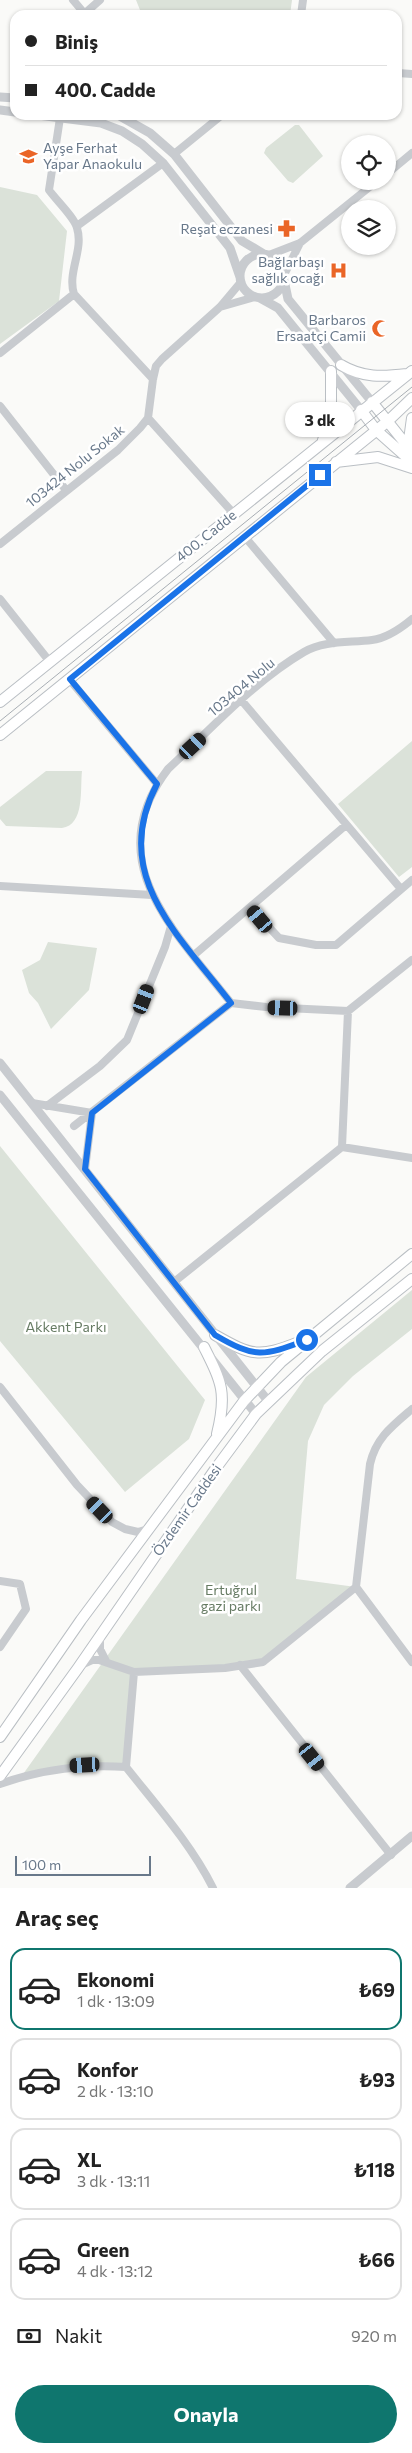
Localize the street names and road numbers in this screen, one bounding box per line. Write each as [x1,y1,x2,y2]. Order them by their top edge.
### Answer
street label: 103424 Nolu Sokak [22,420,128,511]
street label: 400. Cadde [172,506,239,565]
street label: 103404 Nolu [204,654,278,719]
street label: Özdemir Caddesi [149,1460,225,1559]

